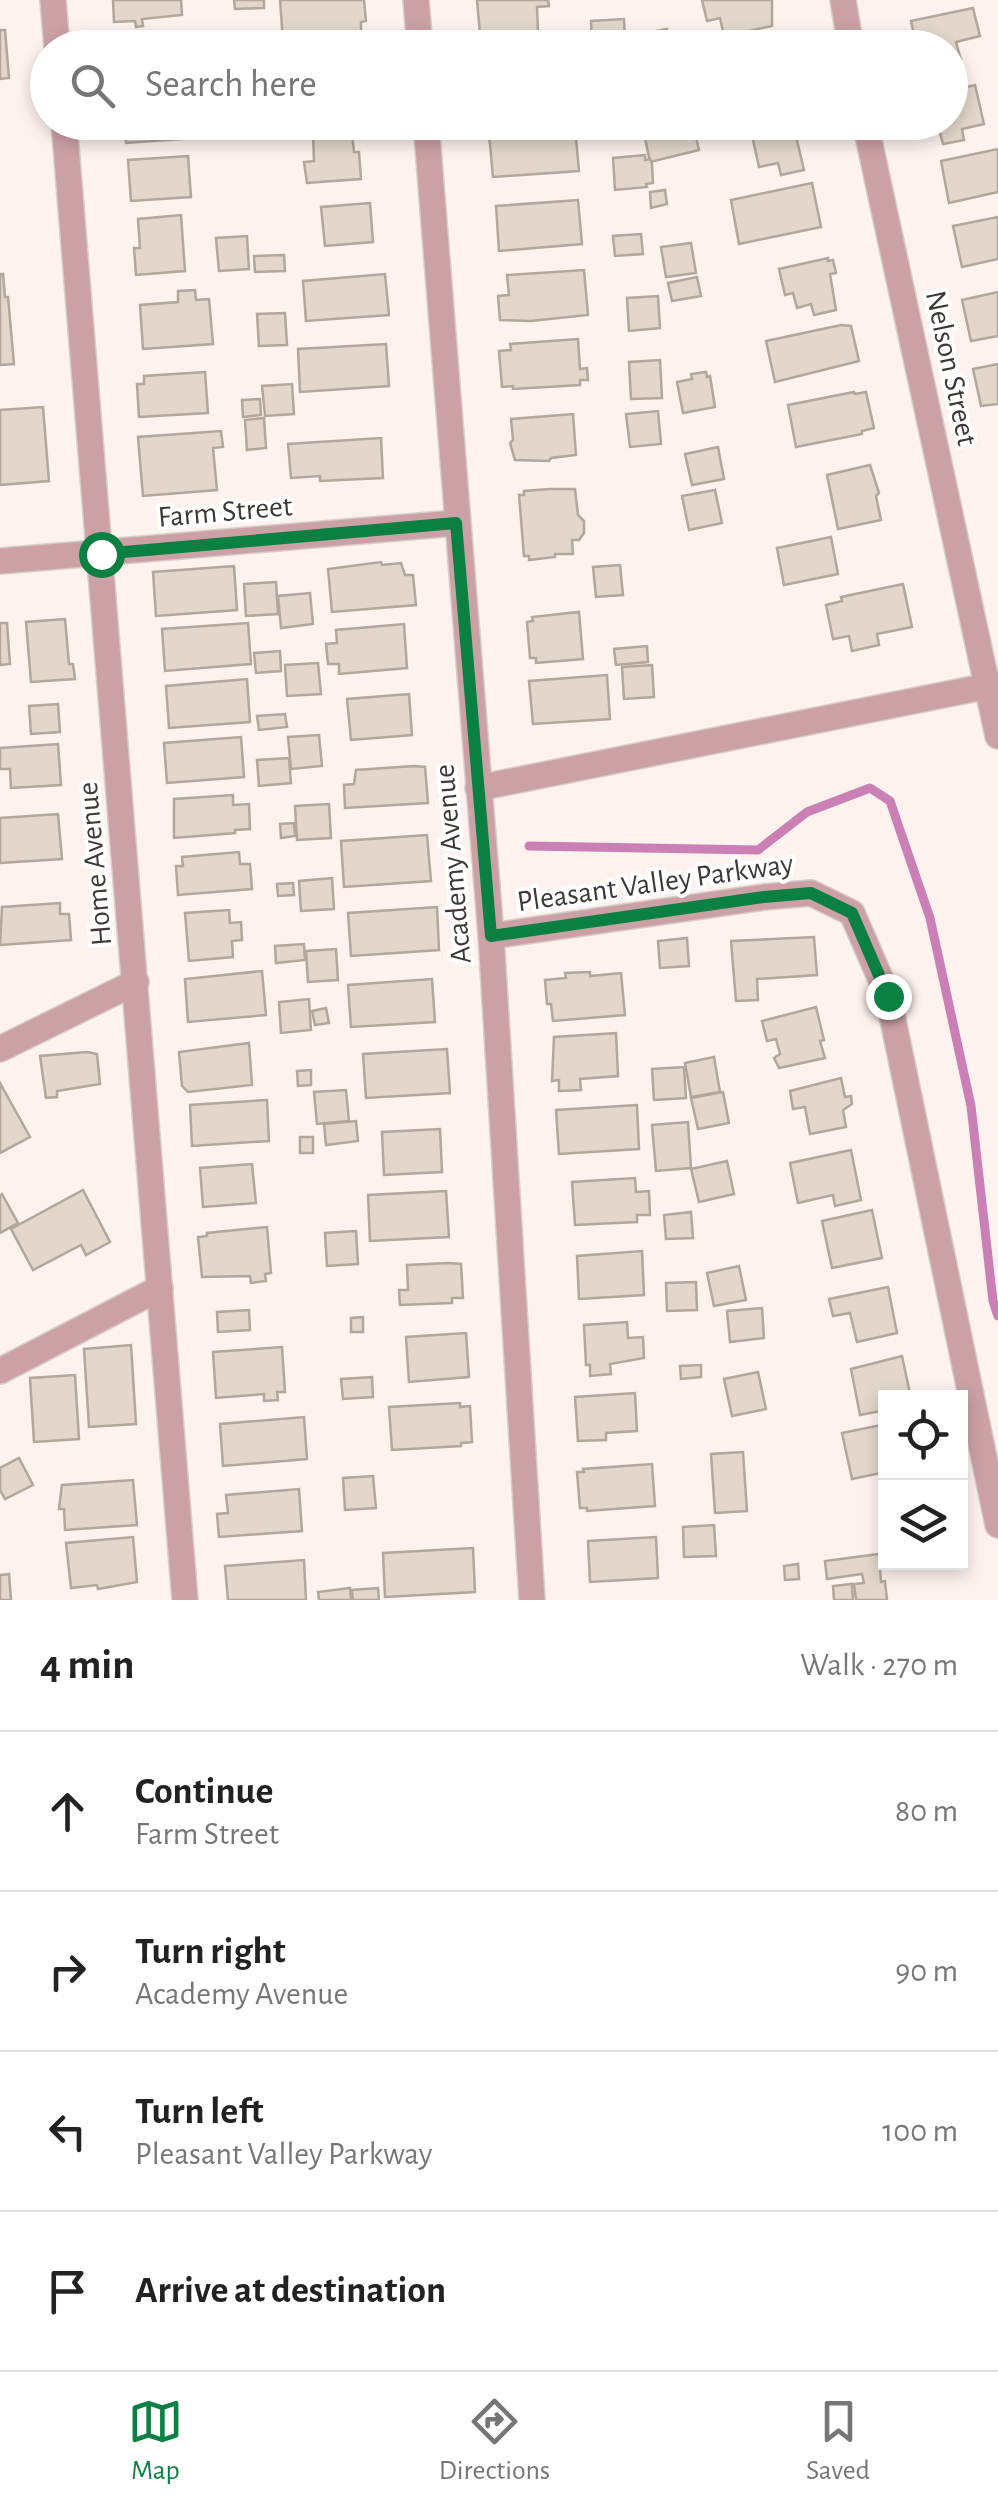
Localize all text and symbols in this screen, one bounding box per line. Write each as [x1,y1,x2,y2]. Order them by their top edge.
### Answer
search box [30,30,968,140]
icon: search [65,58,120,113]
text: Search here [145,66,317,104]
street label: Nelson Street [920,288,982,449]
street label: Farm Street [157,491,294,533]
route start [79,532,125,578]
street label: Academy Avenue [429,763,477,965]
street label: Home Avenue [73,781,117,947]
street label: Pleasant Valley Parkway [515,849,795,917]
route end [866,974,912,1020]
map controls [878,1390,968,1570]
button: locate [878,1390,968,1480]
button: layers [878,1480,968,1570]
text: 4 min [40,1644,135,1686]
text: Walk · 270 m [800,1649,958,1681]
text: Continue [135,1773,273,1811]
icon: ahead [40,1784,95,1839]
text: 80 m [895,1795,958,1827]
text: Farm Street [135,1818,279,1850]
text: Turn right [135,1933,285,1971]
icon: right [40,1944,95,1999]
text: 90 m [895,1955,958,1987]
text: Academy Avenue [135,1978,348,2010]
text: Turn left [135,2093,263,2131]
icon: left [40,2104,95,2159]
text: 100 m [882,2115,958,2147]
text: Pleasant Valley Parkway [135,2138,432,2170]
icon: arrive [40,2264,95,2319]
text: Arrive at destination [135,2272,446,2310]
tab: Map [128,2394,183,2488]
tab: Directions [439,2394,550,2488]
tab: Saved [806,2394,870,2488]

